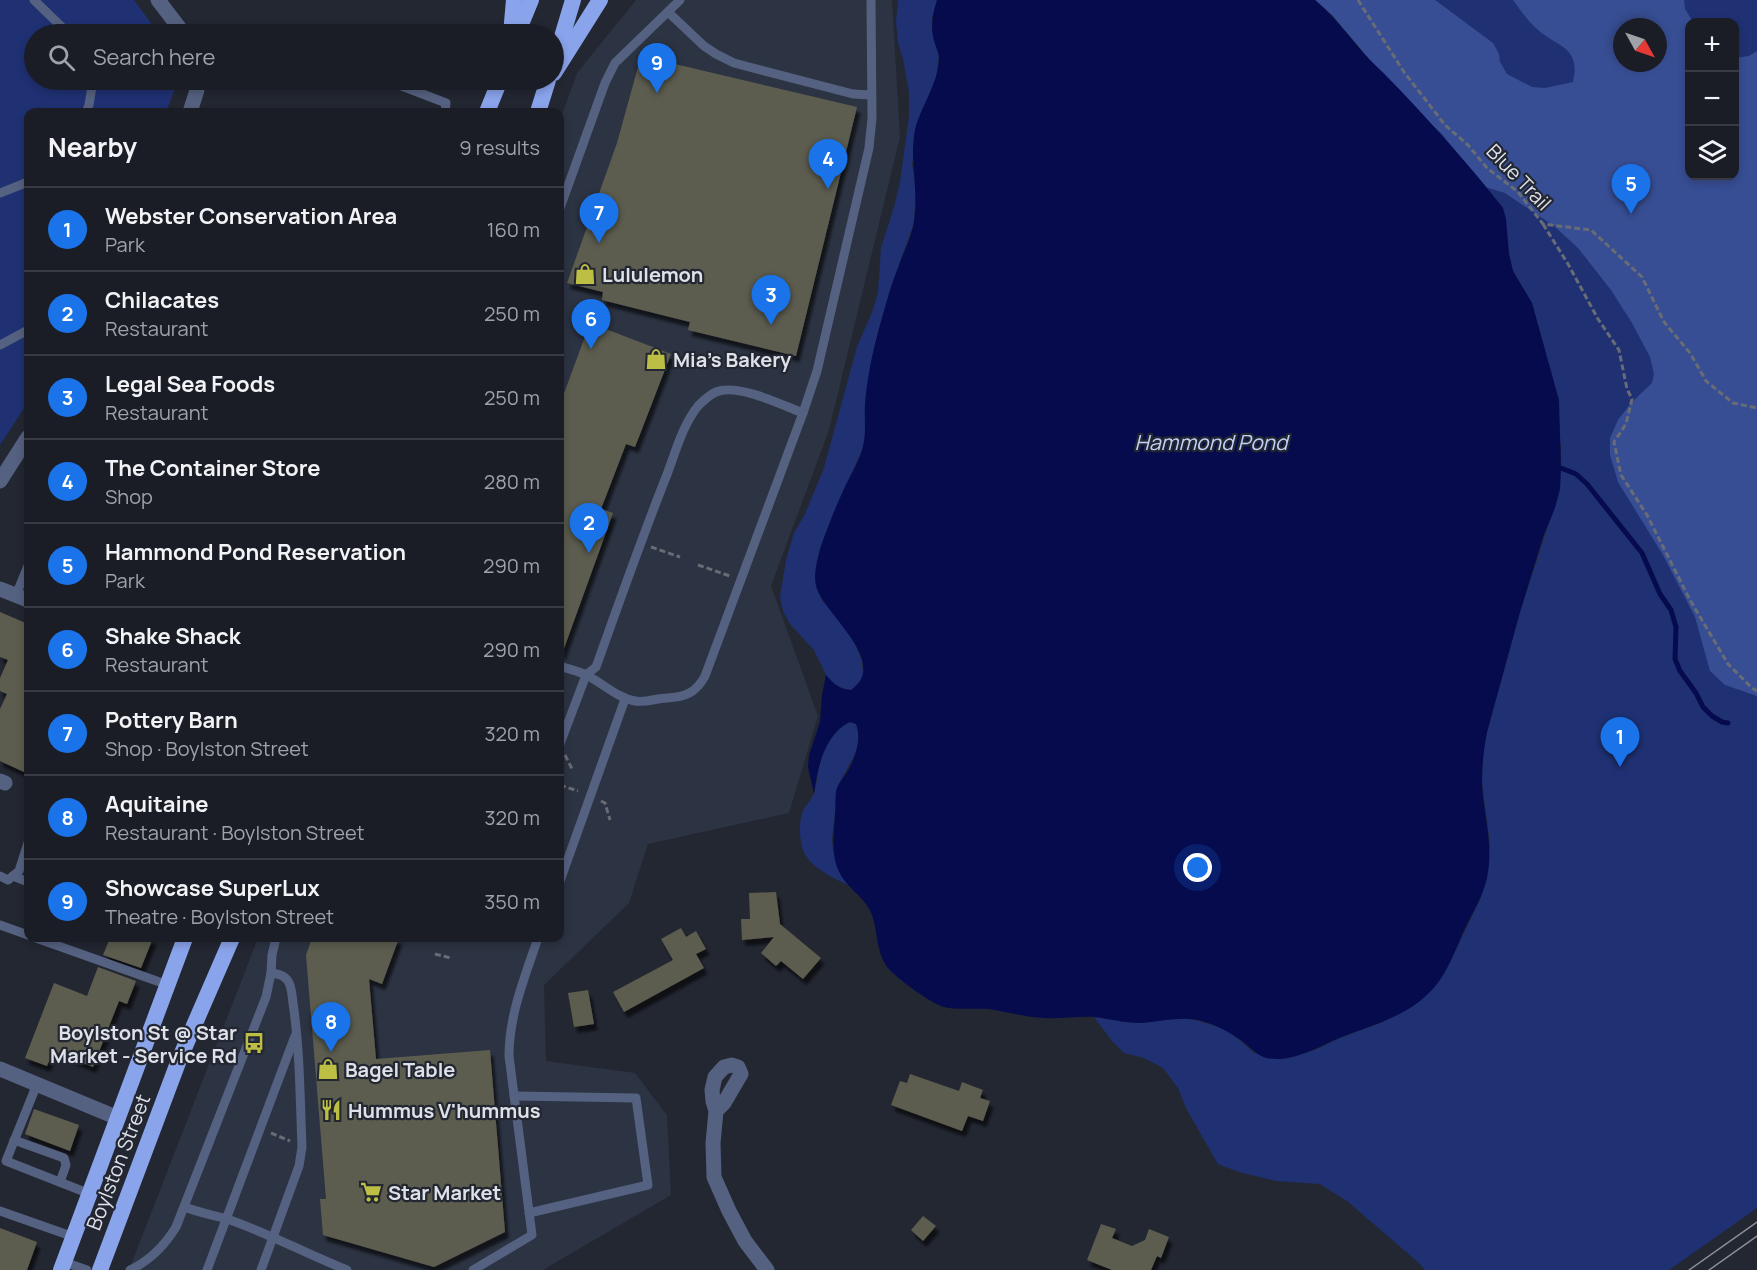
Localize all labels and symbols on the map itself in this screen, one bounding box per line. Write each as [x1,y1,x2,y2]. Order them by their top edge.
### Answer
north arrow [1613,18,1667,72]
pin: 9 [638,44,676,93]
street label: Blue Trail [1481,138,1557,216]
pin: 4 [808,140,848,189]
pin: 5 [1612,164,1650,214]
pin: 7 [580,194,618,243]
place label: Lululemon [602,261,703,288]
shop icon: Lululemon [573,262,597,286]
pin: 3 [752,276,790,325]
pin: 6 [572,300,610,349]
place label: Mia's Bakery [673,346,792,373]
shop icon: Mia's Bakery [644,347,668,371]
water label: Hammond Pond [1135,428,1290,456]
pin: 2 [570,504,608,553]
pin: 1 [1600,718,1640,767]
your location [1183,853,1212,882]
pin: 8 [312,1002,350,1052]
place label: Boylston St @ Star Market - Service Rd [50,1019,237,1069]
bus stop icon: Boylston St @ Star Market - Service Rd [242,1031,266,1055]
place label: Bagel Table [345,1056,455,1083]
shop icon: Bagel Table [316,1057,340,1081]
street label: Boylston Street [80,1090,156,1234]
place label: Hummus V'hummus [348,1097,541,1124]
restaurant icon: Hummus V'hummus [319,1098,343,1122]
place label: Star Market [388,1179,501,1206]
supermarket icon: Star Market [359,1180,383,1204]

